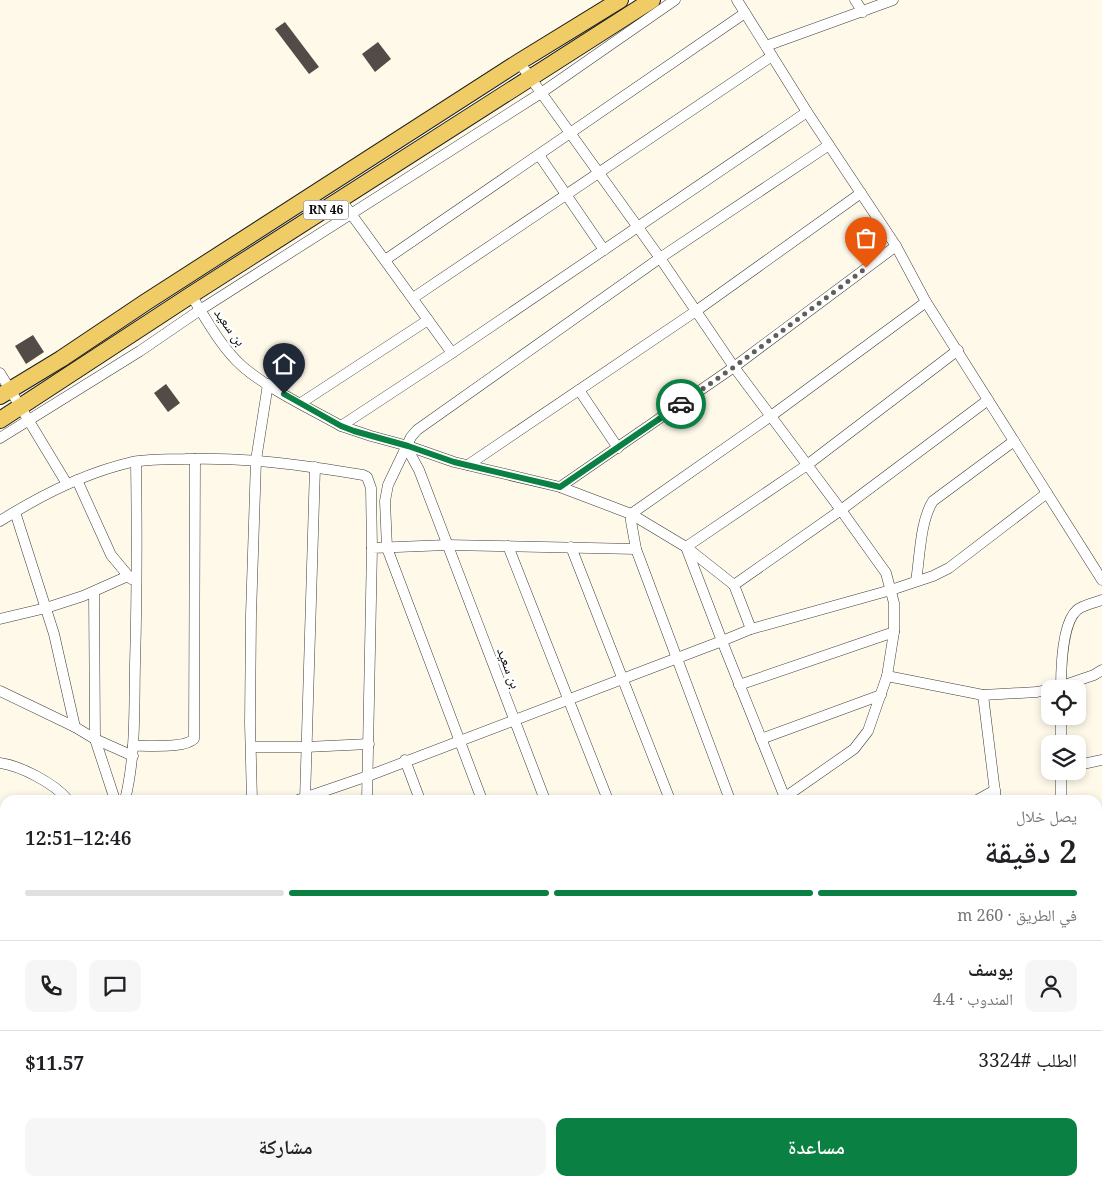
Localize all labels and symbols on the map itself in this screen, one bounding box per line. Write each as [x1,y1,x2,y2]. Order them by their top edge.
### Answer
road number: RN 46 [304,200,348,220]
pin [845,217,887,268]
street label: بن سعيد [210,304,251,350]
pin [263,343,305,394]
courier [656,379,706,429]
street label: بن سعيد [493,645,526,691]

